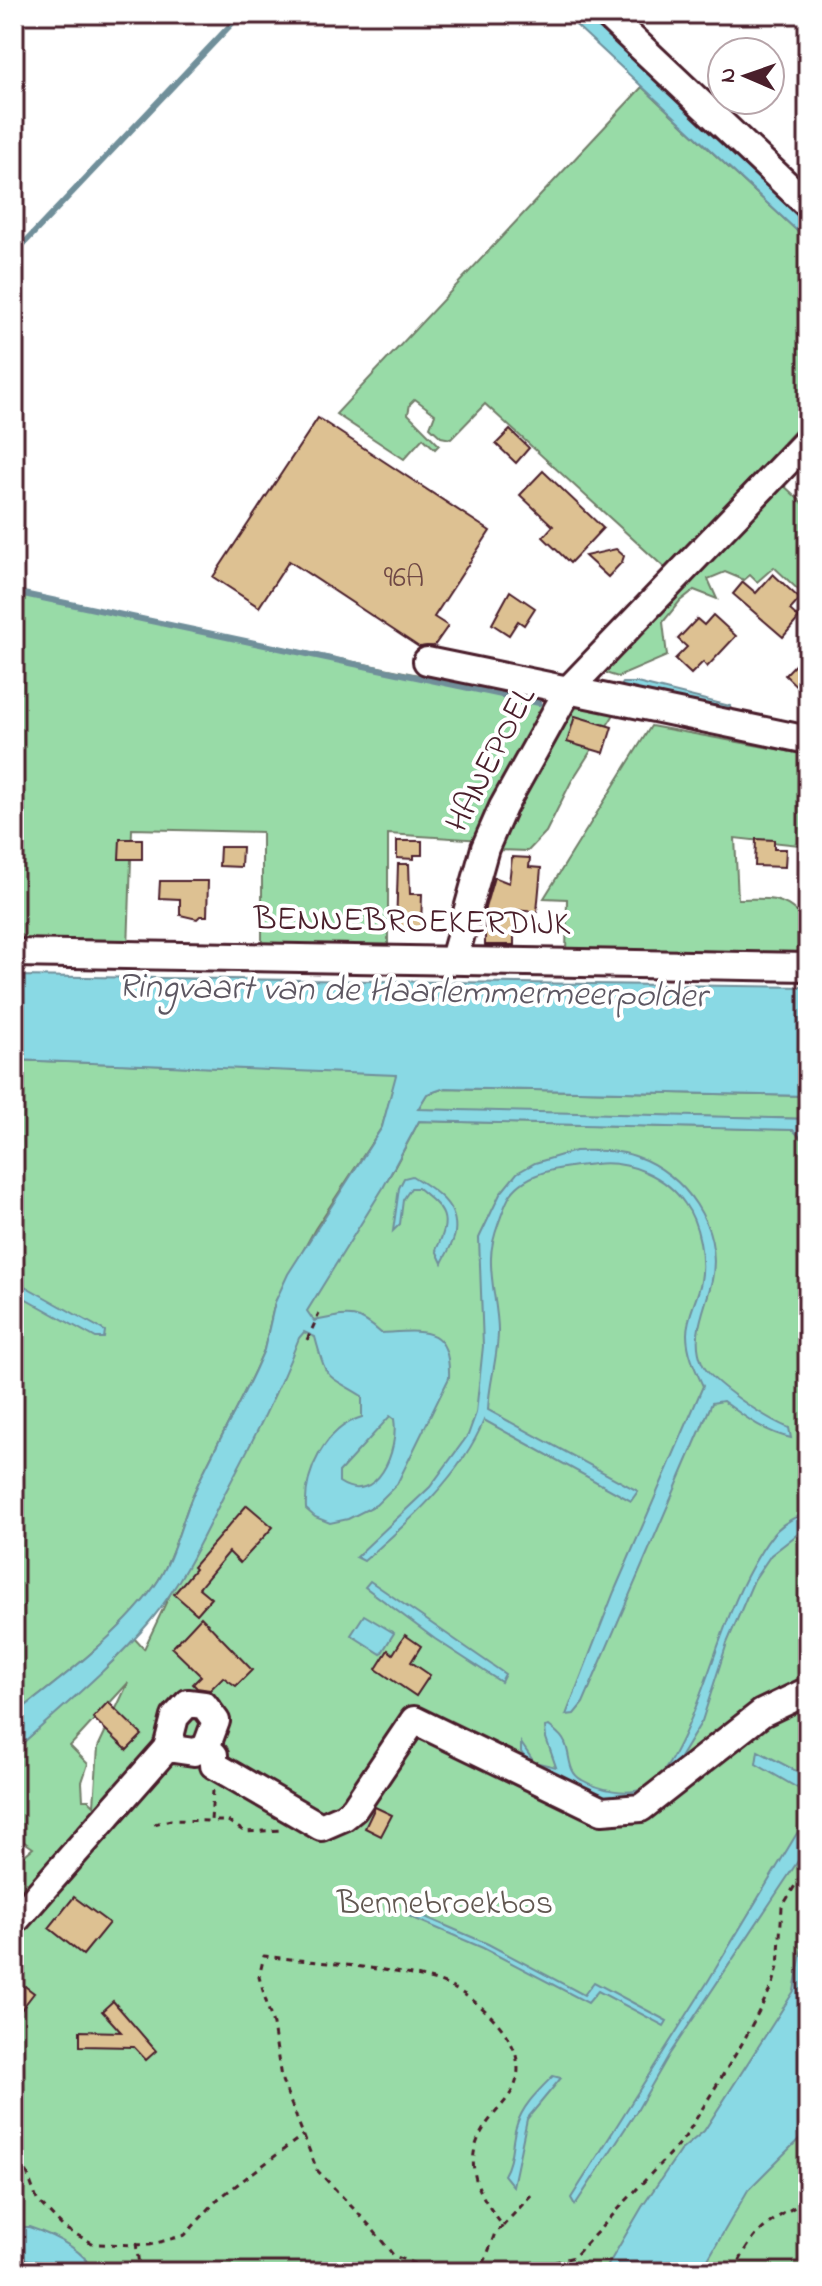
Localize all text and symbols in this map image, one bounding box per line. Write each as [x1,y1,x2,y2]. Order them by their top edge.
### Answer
north arrow [706,36,786,116]
text: N [713,67,745,83]
house number: 96A [384,557,424,601]
street label: HANEPOEL [434,678,550,841]
street label: BENNEBROEKERDIJK [252,895,571,951]
water label: Ringvaart van de Haarlemmermeerpolder [117,961,711,1025]
park label: Bennebroekbos [336,1880,553,1930]

